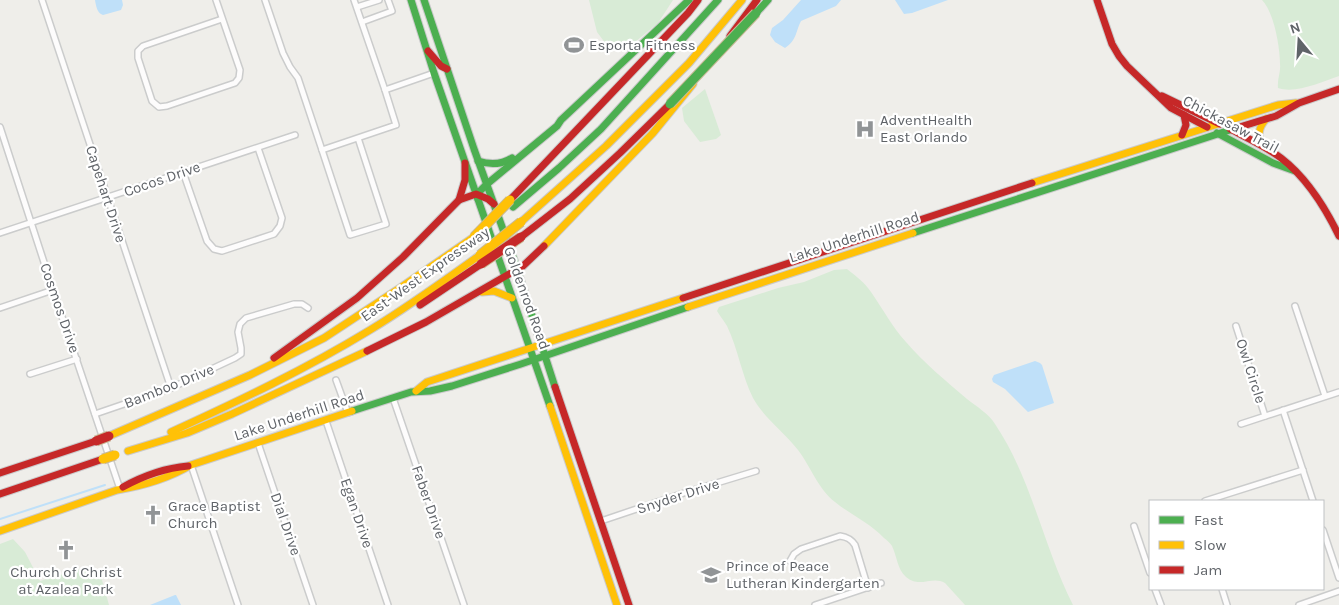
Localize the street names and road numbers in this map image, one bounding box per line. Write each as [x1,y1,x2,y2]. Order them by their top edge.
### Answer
street label: Chickasaw Trail [1180,91,1282,157]
street label: Capehart Drive [82,143,130,245]
street label: Cocos Drive [121,157,203,201]
street label: Lake Underhill Road [787,207,921,267]
street label: East-West Expressway [357,223,493,325]
street label: Goldenrod Road [500,244,554,352]
street label: Cosmos Drive [36,261,84,355]
street label: Owl Circle [1232,336,1270,406]
street label: Bamboo Drive [121,360,217,412]
street label: Lake Underhill Road [232,385,366,445]
street label: Faber Drive [408,463,450,541]
street label: Snyder Drive [634,474,722,518]
street label: Egan Drive [337,476,377,550]
street label: Dial Drive [267,490,305,558]

